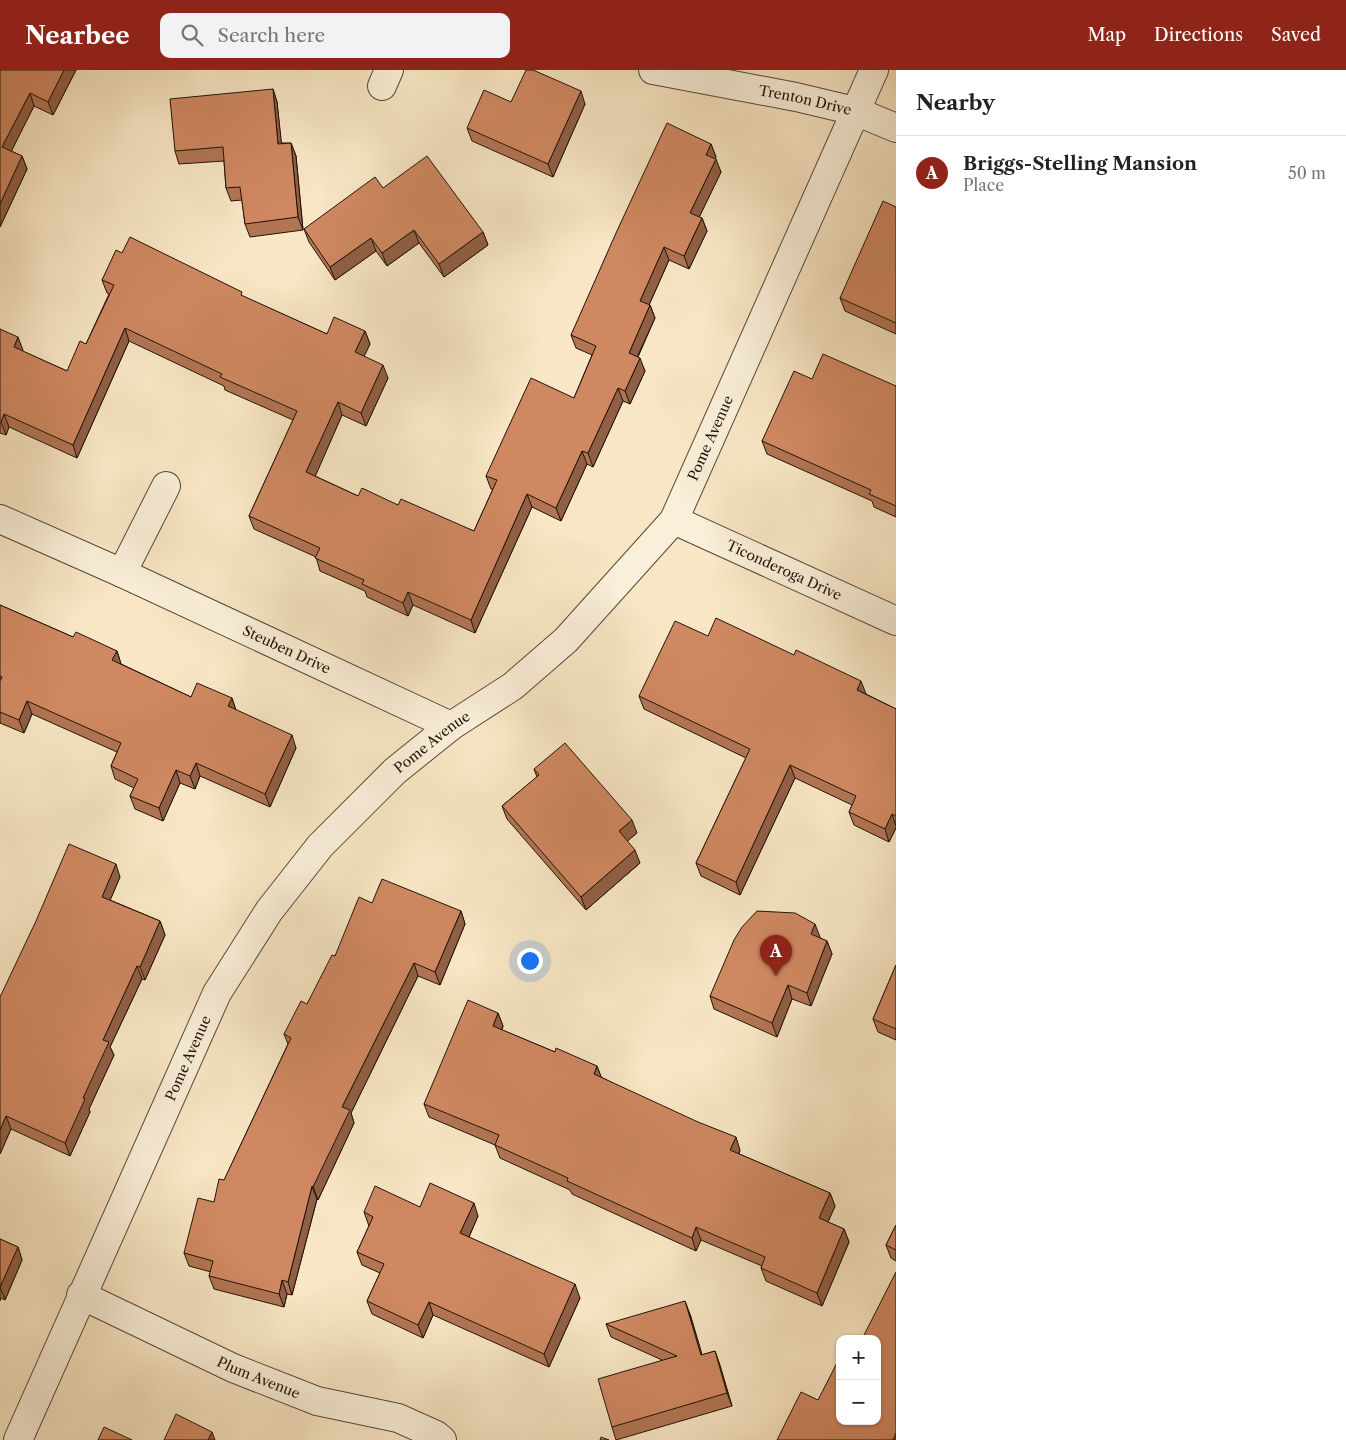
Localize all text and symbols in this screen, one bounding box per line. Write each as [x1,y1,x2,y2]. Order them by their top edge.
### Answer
search box [160,13,510,58]
text: Nearbee [25,21,130,50]
icon: search [178,21,206,49]
text: Search here [218,24,325,47]
text: Map [1087,24,1126,46]
text: Directions [1154,24,1243,46]
text: Saved [1271,24,1321,46]
street label: Trenton Drive [757,81,853,119]
text: Nearby [916,90,995,115]
text: Briggs-Stelling Mansion [963,152,1197,175]
text: A [926,163,938,183]
text: 50 m [1288,163,1326,183]
text: Place [963,175,1004,195]
street label: Pome Avenue [684,393,737,483]
street label: Ticonderoga Drive [724,536,845,604]
street label: Steuben Drive [240,621,334,678]
street label: Pome Avenue [390,707,473,777]
pin: A [760,935,792,976]
your location [517,948,543,974]
street label: Pome Avenue [161,1013,215,1104]
map controls [836,1335,881,1425]
button: + [836,1335,881,1380]
street label: Plum Avenue [214,1353,303,1403]
button: − [836,1380,881,1425]

